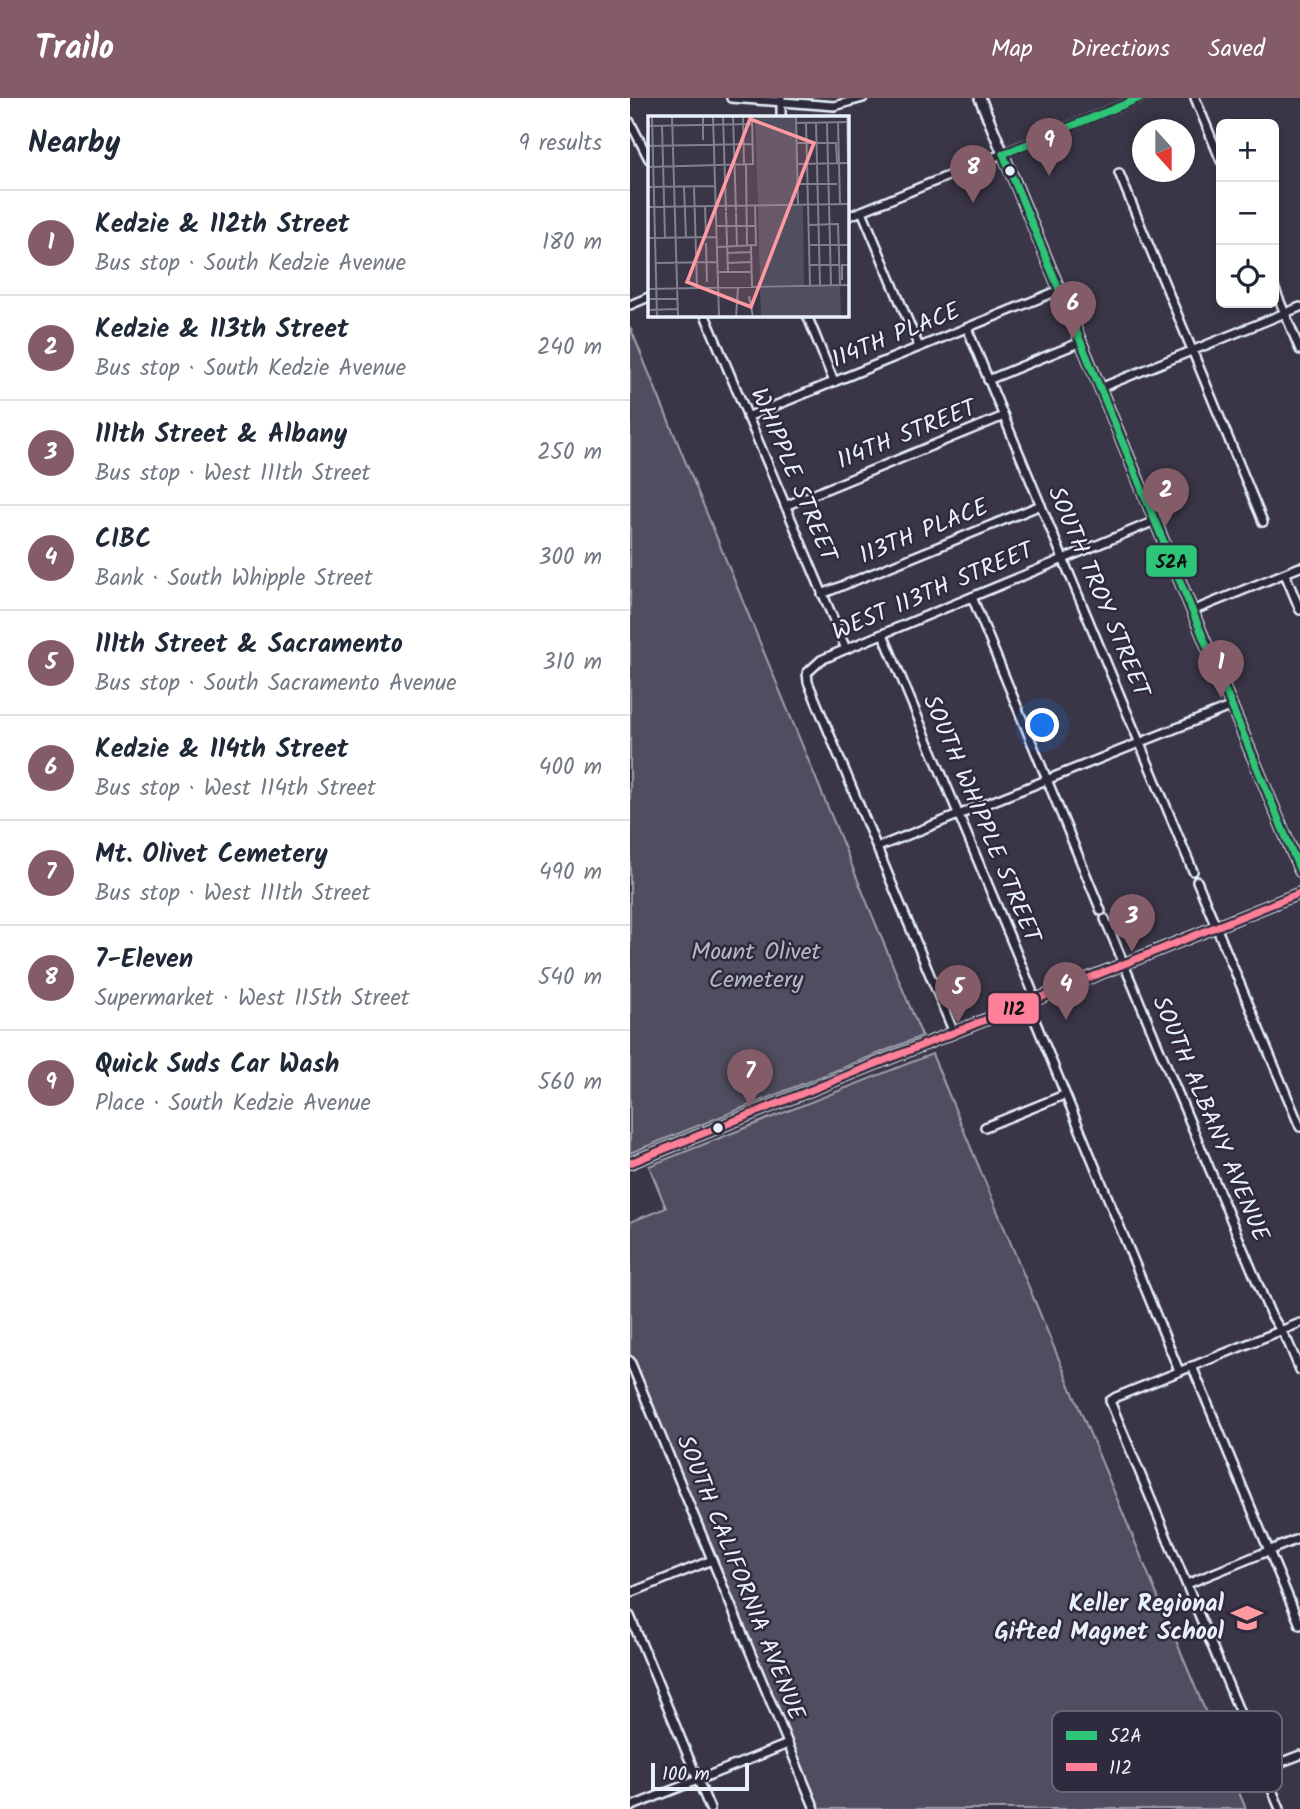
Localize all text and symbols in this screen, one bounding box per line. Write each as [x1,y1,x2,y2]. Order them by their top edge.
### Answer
text: Trailo [35,23,114,76]
text: Map [991,30,1033,69]
text: Directions [1071,30,1170,69]
text: Saved [1208,30,1265,69]
inset map [648,116,849,317]
pin: 9 [1026,118,1072,176]
north arrow [1132,119,1195,182]
map controls [1216,119,1279,308]
button: + [1216,119,1279,182]
text: Nearby [28,120,120,168]
text: 9 results [518,126,602,162]
pin: 8 [950,145,996,203]
unlabelled marker [1003,164,1017,178]
button: − [1216,182,1279,245]
text: Kedzie & 112th Street [95,204,350,246]
text: 1 [48,225,54,261]
text: 180 m [542,225,602,261]
button: locate [1216,245,1279,308]
text: Bus stop · South Kedzie Avenue [95,246,406,282]
pin: 6 [1050,281,1096,339]
street label: 114TH PLACE [826,292,967,380]
text: Kedzie & 113th Street [95,309,349,351]
text: 2 [44,330,58,366]
text: 240 m [537,330,602,366]
text: Bus stop · South Kedzie Avenue [95,351,406,387]
street label: WHIPPLE STREET [739,382,848,570]
street label: 114TH STREET [831,389,985,481]
text: 111th Street & Albany [95,414,347,456]
text: 3 [45,435,57,471]
text: 250 m [537,435,602,471]
text: Bus stop · West 111th Street [95,456,370,492]
pin: 2 [1143,468,1189,526]
street label: SOUTH TROY STREET [1036,480,1161,706]
street label: 113TH PLACE [853,488,995,576]
text: CIBC [95,519,151,561]
street label: WEST 113TH STREET [826,531,1042,652]
text: 4 [45,540,57,576]
text: 300 m [538,540,602,576]
line badge: 52A [1145,544,1198,578]
text: 52A [1155,548,1188,578]
text: Bank · South Whipple Street [95,561,373,597]
text: 111th Street & Sacramento [95,624,403,666]
pin: 1 [1198,640,1244,698]
text: 5 [45,645,57,681]
text: 310 m [543,645,602,681]
text: Bus stop · South Sacramento Avenue [95,666,457,702]
street label: SOUTH WHIPPLE STREET [911,689,1052,951]
your location [1025,708,1059,742]
text: Kedzie & 114th Street [95,729,349,771]
text: 6 [45,750,57,786]
text: 400 m [539,750,602,786]
text: Bus stop · West 114th Street [95,771,376,807]
text: Mt. Olivet Cemetery [95,834,328,876]
text: 7 [46,855,56,891]
text: 490 m [539,855,602,891]
text: Bus stop · West 111th Street [95,876,370,912]
pin: 3 [1109,894,1155,952]
park label: Mount Olivet Cemetery [691,933,821,1000]
text: 7-Eleven [95,939,193,981]
text: 8 [44,960,58,996]
text: 540 m [538,960,602,996]
pin: 4 [1043,962,1089,1020]
pin: 5 [935,965,981,1023]
text: Supermarket · West 115th Street [95,981,410,1017]
street label: SOUTH ALBANY AVENUE [1141,990,1280,1249]
line badge: 112 [987,992,1040,1025]
text: 112 [1003,995,1025,1025]
text: Quick Suds Car Wash [95,1044,339,1086]
pin: 7 [727,1049,773,1107]
text: 9 [45,1065,57,1101]
text: 560 m [538,1065,602,1101]
text: Place · South Kedzie Avenue [95,1086,371,1122]
unlabelled marker [711,1121,725,1135]
street label: SOUTH CALIFORNIA AVENUE [665,1429,816,1728]
place label: Keller Regional Gifted Magnet School [995,1585,1225,1652]
school or university icon: Keller Regional Gifted Magnet School [1230,1601,1264,1635]
legend [1052,1711,1282,1792]
text: 52A [1109,1722,1142,1752]
text: 112 [1109,1754,1132,1784]
scale bar [651,1760,749,1792]
text: 100 m [662,1760,710,1790]

